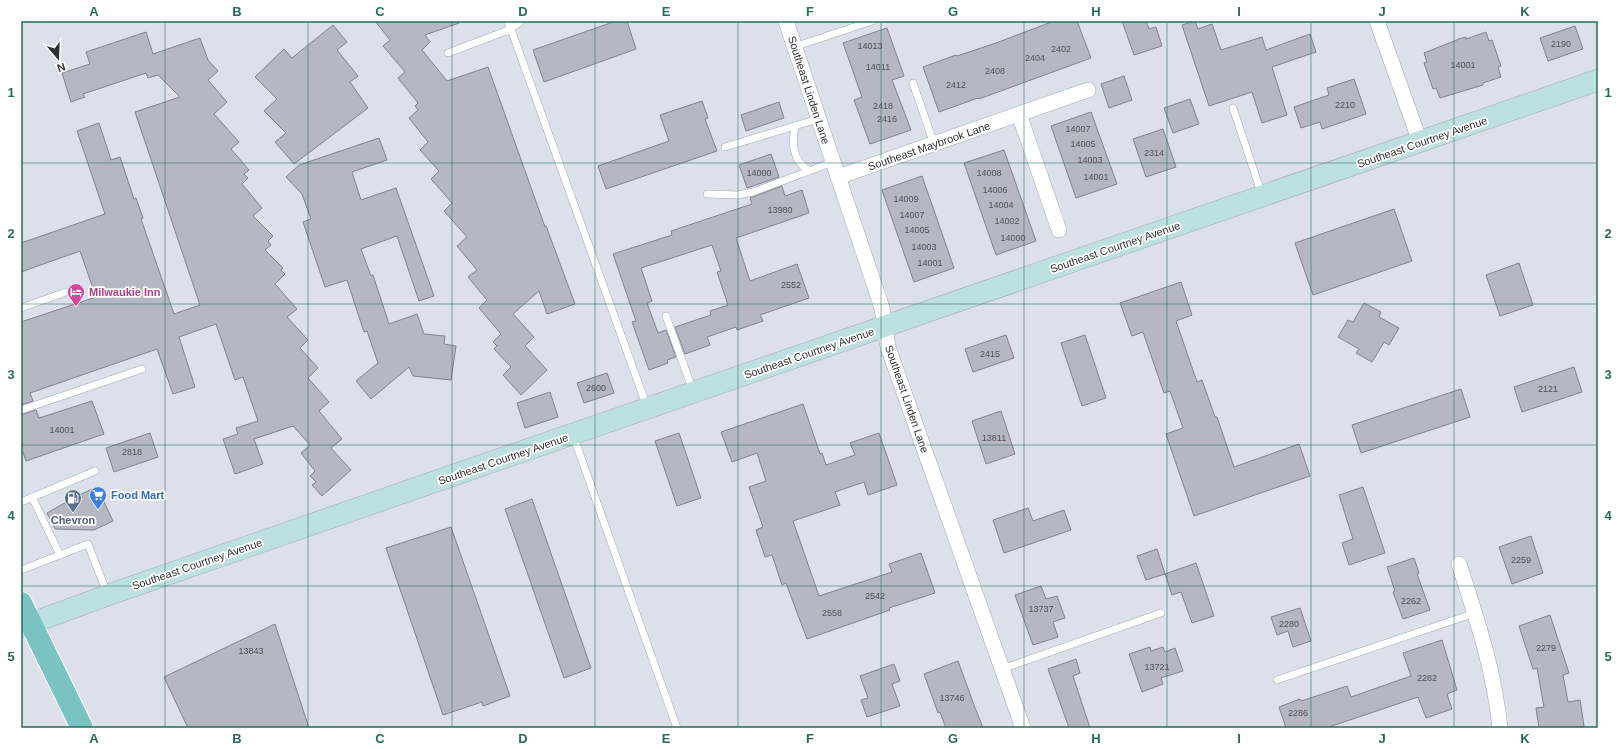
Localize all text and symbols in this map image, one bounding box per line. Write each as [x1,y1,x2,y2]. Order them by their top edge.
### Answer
text: A [89,4,99,19]
text: B [232,4,242,19]
text: C [375,4,385,19]
text: D [518,4,528,19]
text: E [662,4,671,19]
text: F [806,4,814,19]
text: G [948,4,958,19]
text: H [1091,4,1101,19]
text: I [1237,4,1241,19]
text: J [1378,4,1386,19]
text: K [1520,4,1530,19]
street label: Southeast Linden Lane [786,34,832,146]
north arrow [38,38,78,78]
house number: 2190 [1551,39,1571,49]
house number: 14013 [857,41,883,51]
house number: 2402 [1051,44,1071,54]
house number: 2404 [1025,53,1045,63]
text: N [55,60,67,74]
house number: 14001 [1450,60,1476,70]
house number: 14011 [866,62,890,72]
house number: 2408 [985,66,1005,76]
house number: 2412 [946,80,966,90]
text: 1 [7,85,15,100]
text: 1 [1604,85,1612,100]
house number: 2210 [1335,100,1355,110]
house number: 2418 [873,101,893,111]
house number: 2416 [877,114,897,124]
street label: Southeast Courtney Avenue [1355,114,1489,170]
street label: Southeast Maybrook Lane [866,119,992,173]
house number: 14007 [1065,124,1091,134]
house number: 14005 [1070,139,1096,149]
house number: 2314 [1144,148,1164,158]
house number: 14003 [1077,155,1103,165]
house number: 14000 [746,168,772,178]
house number: 14008 [976,168,1002,178]
house number: 14001 [1083,172,1109,182]
house number: 14006 [982,185,1008,195]
house number: 14009 [893,194,919,204]
house number: 14004 [988,200,1014,210]
house number: 13980 [767,205,793,215]
house number: 14007 [899,210,925,220]
house number: 14002 [994,216,1020,226]
street label: Southeast Courtney Avenue [1048,219,1182,275]
house number: 14005 [904,225,930,235]
text: 2 [7,226,15,241]
text: 2 [1604,226,1612,241]
house number: 14000 [1000,233,1026,243]
house number: 14003 [911,242,937,252]
house number: 14001 [917,258,943,268]
house number: 2552 [781,280,801,290]
hotel icon: Milwaukie Inn [66,282,86,307]
place label: Milwaukie Inn [89,286,161,298]
street label: Southeast Courtney Avenue [742,325,876,381]
street label: Southeast Linden Lane [883,344,931,454]
house number: 2415 [980,349,1000,359]
text: 3 [7,367,15,382]
text: 3 [1604,367,1612,382]
house number: 2600 [586,383,606,393]
house number: 2121 [1538,384,1558,394]
house number: 14001 [49,425,75,435]
street label: Southeast Courtney Avenue [436,431,570,487]
house number: 13811 [982,433,1006,443]
house number: 2818 [122,447,142,457]
supermarket icon: Food Mart [88,485,108,510]
fuel station icon: Chevron [63,488,83,513]
place label: Food Mart [111,489,164,501]
text: 4 [7,508,15,523]
text: 4 [1604,508,1612,523]
place label: Chevron [51,514,96,526]
street label: Southeast Courtney Avenue [130,536,264,592]
house number: 2259 [1511,555,1531,565]
house number: 2542 [865,591,885,601]
house number: 2262 [1401,596,1421,606]
house number: 13737 [1028,604,1054,614]
house number: 2558 [822,608,842,618]
house number: 2280 [1279,619,1299,629]
house number: 2279 [1536,643,1556,653]
house number: 13843 [238,646,264,656]
text: 5 [7,649,15,664]
text: 5 [1604,649,1612,664]
house number: 13721 [1144,662,1170,672]
house number: 2282 [1417,673,1437,683]
house number: 13746 [939,693,965,703]
house number: 2286 [1288,708,1308,718]
text: A [89,731,99,746]
text: B [232,731,242,746]
text: C [375,731,385,746]
text: D [518,731,528,746]
text: E [662,731,671,746]
text: F [806,731,814,746]
text: G [948,731,958,746]
text: H [1091,731,1101,746]
text: I [1237,731,1241,746]
text: J [1378,731,1386,746]
text: K [1520,731,1530,746]

